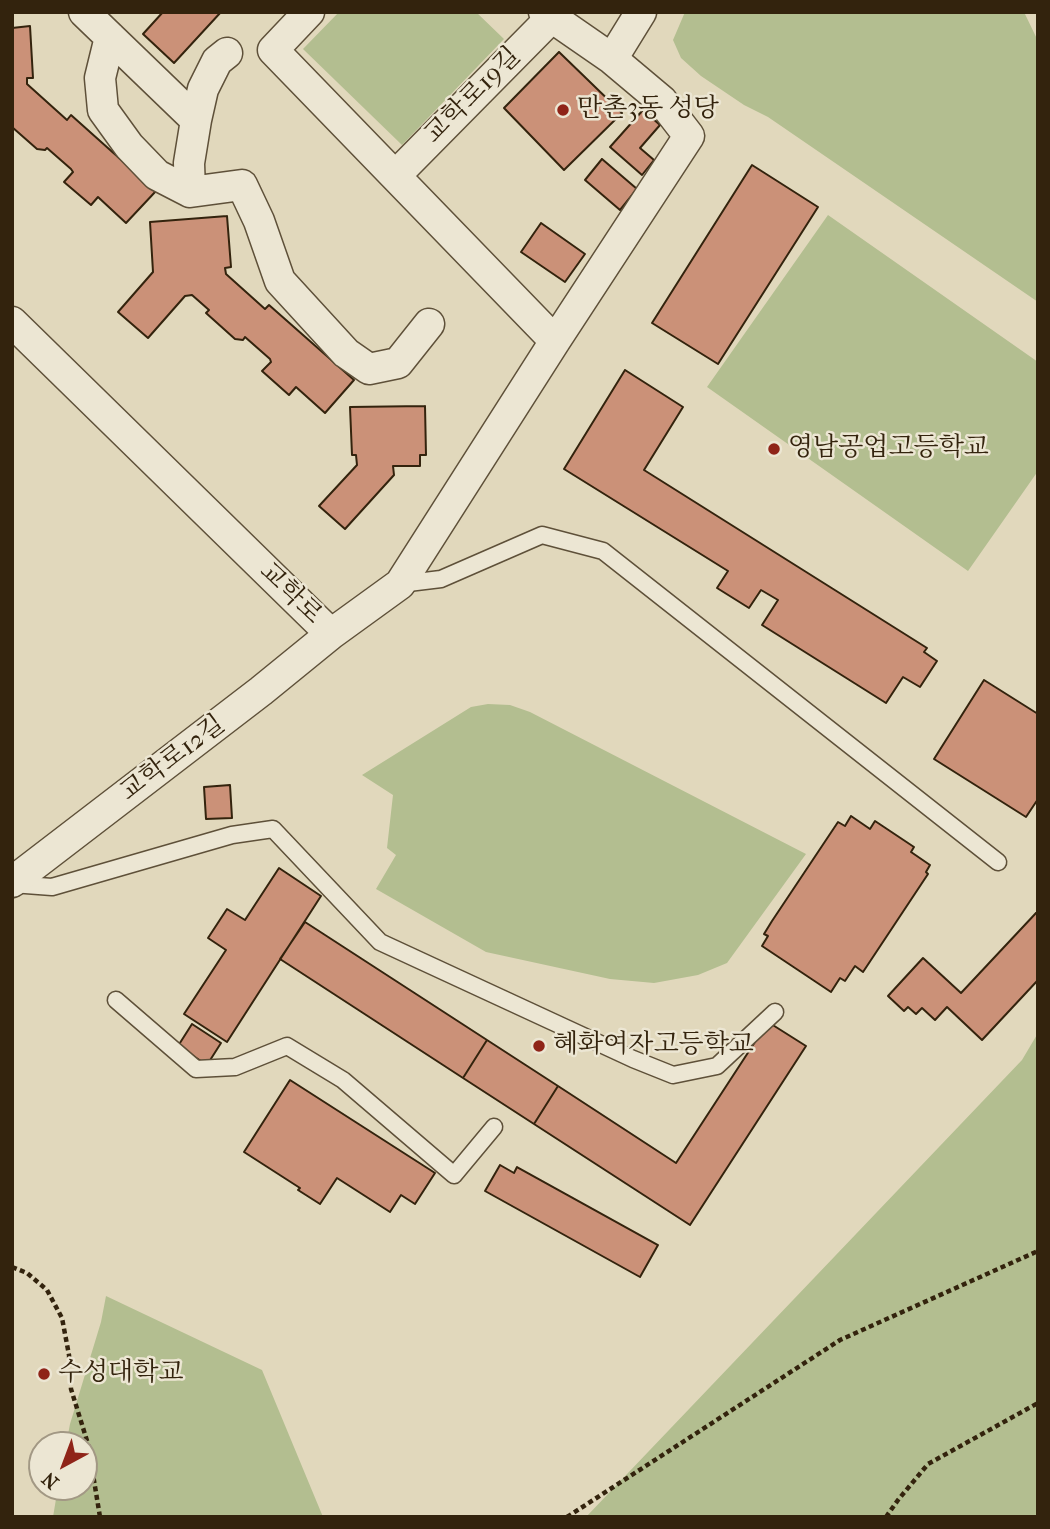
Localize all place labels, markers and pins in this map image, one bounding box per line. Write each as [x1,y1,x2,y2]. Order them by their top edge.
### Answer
place label: 만촌3동 성당 [577,94,719,126]
marker: 만촌3동 성당 [555,102,571,118]
place label: 영남공업고등학교 [788,433,989,465]
marker: 영남공업고등학교 [766,441,782,457]
place label: 혜화여자고등학교 [553,1030,754,1062]
marker: 혜화여자고등학교 [531,1038,547,1054]
place label: 수성대학교 [58,1358,184,1390]
marker: 수성대학교 [36,1366,52,1382]

